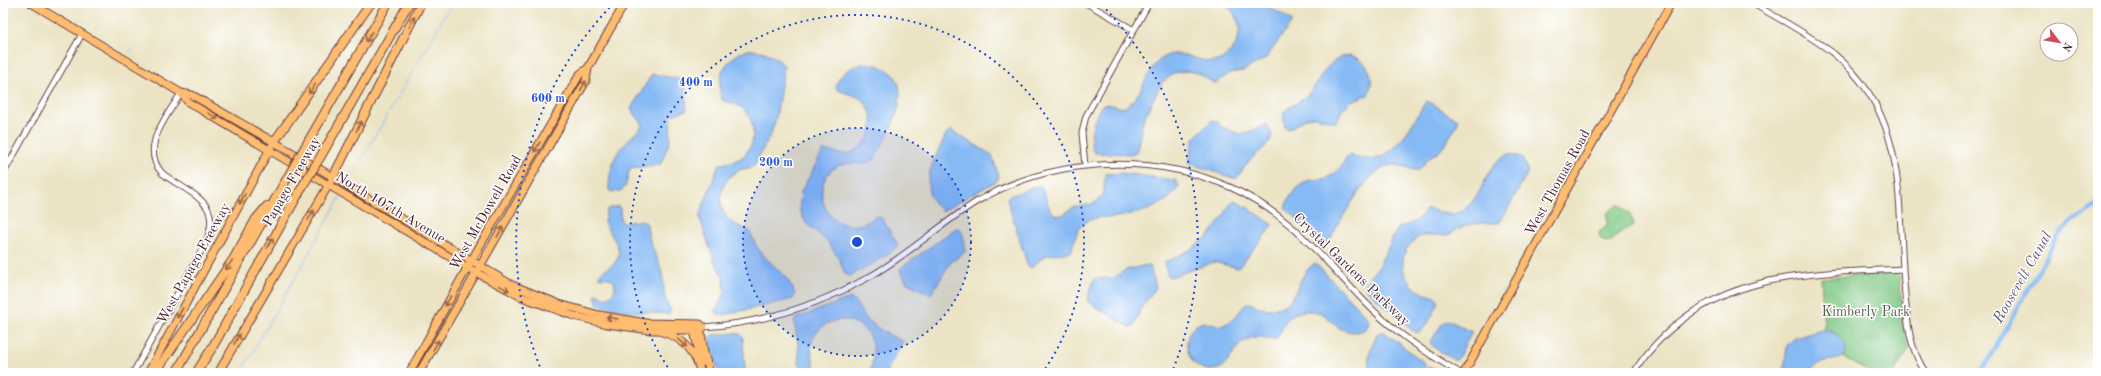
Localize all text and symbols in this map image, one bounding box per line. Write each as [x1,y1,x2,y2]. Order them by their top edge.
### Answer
one-way arrow [408,17,416,29]
north arrow [2039,22,2079,62]
one-way arrow [364,31,372,43]
text: N [2059,40,2073,53]
text: 400 m [679,77,713,89]
one-way arrow [579,81,587,93]
one-way arrow [308,83,316,94]
text: 600 m [531,93,565,105]
one-way arrow [207,112,218,120]
one-way arrow [356,120,364,132]
street label: West Thomas Road [1523,127,1593,238]
street label: Papago Freeway [261,134,323,229]
one-way arrow [533,141,541,153]
street label: West McDowell Road [447,153,524,272]
text: 200 m [759,157,793,169]
street label: North 107th Avenue [333,170,448,246]
one-way arrow [238,193,246,205]
street label: West Papago Freeway [155,200,233,326]
one-way arrow [307,209,315,221]
street label: Crystal Gardens Parkway [1290,211,1413,329]
one-way arrow [496,227,504,239]
water label: Roosevelt Canal [1991,229,2056,327]
centre of rings [850,235,864,249]
one-way arrow [267,237,275,249]
one-way arrow [225,259,233,270]
one-way arrow [498,285,510,293]
one-way arrow [444,295,452,307]
park label: Kimberly Park [1822,305,1910,319]
one-way arrow [176,307,183,319]
one-way arrow [606,314,619,322]
one-way arrow [234,333,242,345]
one-way arrow [678,338,688,347]
one-way arrow [432,339,440,351]

